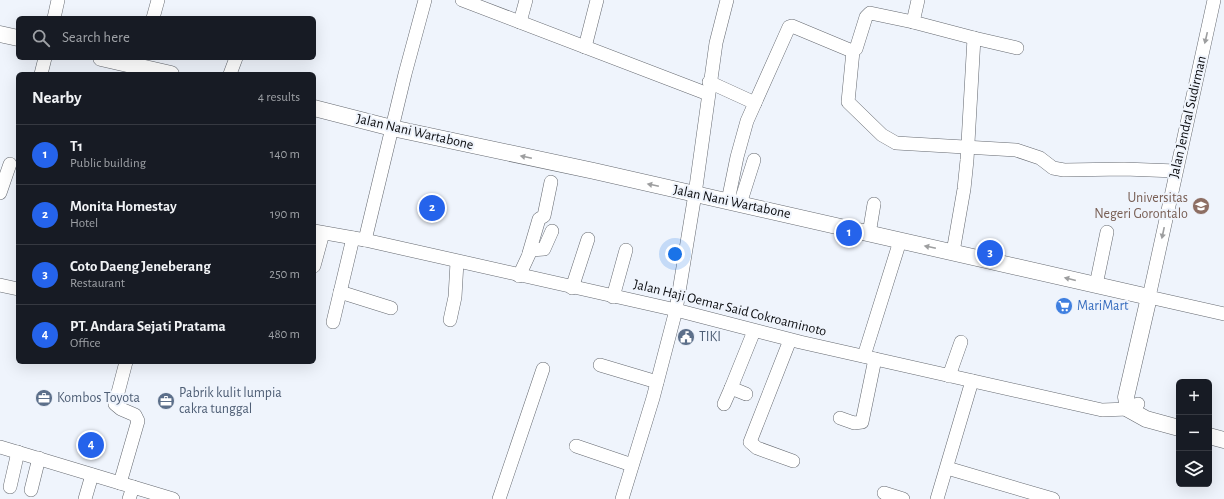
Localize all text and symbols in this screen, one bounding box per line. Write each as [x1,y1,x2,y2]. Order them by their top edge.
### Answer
search box [16,16,316,60]
icon: search [30,27,52,49]
text: Search here [62,30,130,45]
one-way arrow [1202,32,1208,44]
street label: Jalan Jendral Sudirman [1167,54,1209,180]
text: Nearby [32,89,82,106]
text: 4 results [258,91,300,104]
street label: Jalan Nani Wartabone [355,112,475,152]
text: T1 [70,139,83,154]
text: 1 [43,148,47,161]
text: 140 m [270,148,300,161]
one-way arrow [520,153,532,159]
text: Public building [70,157,146,170]
one-way arrow [647,182,659,188]
street label: Jalan Nani Wartabone [672,183,792,221]
place label: Universitas Negeri Gorontalo [1094,191,1188,221]
pin: 2 [419,193,445,223]
school or university icon: Universitas Negeri Gorontalo [1191,196,1211,216]
text: Monita Homestay [70,199,177,214]
text: 2 [42,208,48,221]
text: 190 m [270,208,300,221]
text: Hotel [70,217,98,230]
pin: 1 [836,218,862,248]
one-way arrow [1159,227,1165,240]
pin: 3 [977,238,1003,268]
your location [665,244,685,264]
one-way arrow [924,244,936,250]
text: Coto Daeng Jeneberang [70,259,211,274]
text: 3 [42,268,48,281]
text: 250 m [269,268,300,281]
one-way arrow [1064,276,1076,282]
text: Restaurant [70,277,125,290]
street label: Jalan Haji Oemar Said Cokroaminoto [632,277,828,339]
supermarket icon: MariMart [1054,296,1074,316]
place label: MariMart [1077,299,1129,313]
text: PT. Andara Sejati Pratama [70,319,226,334]
public building icon: TIKI [676,327,696,347]
text: 4 [42,328,48,341]
text: 480 m [268,328,300,341]
place label: TIKI [699,330,721,344]
text: Office [70,337,100,350]
map controls [1176,379,1212,487]
button: + [1176,379,1212,415]
place label: Pabrik kulit lumpia cakra tunggal [179,386,282,416]
office icon: Kombos Toyota [34,388,54,408]
place label: Kombos Toyota [57,391,141,405]
office icon: Pabrik kulit lumpia cakra tunggal [156,391,176,411]
button: − [1176,415,1212,451]
pin: 4 [78,430,104,460]
button: layers [1176,451,1212,487]

